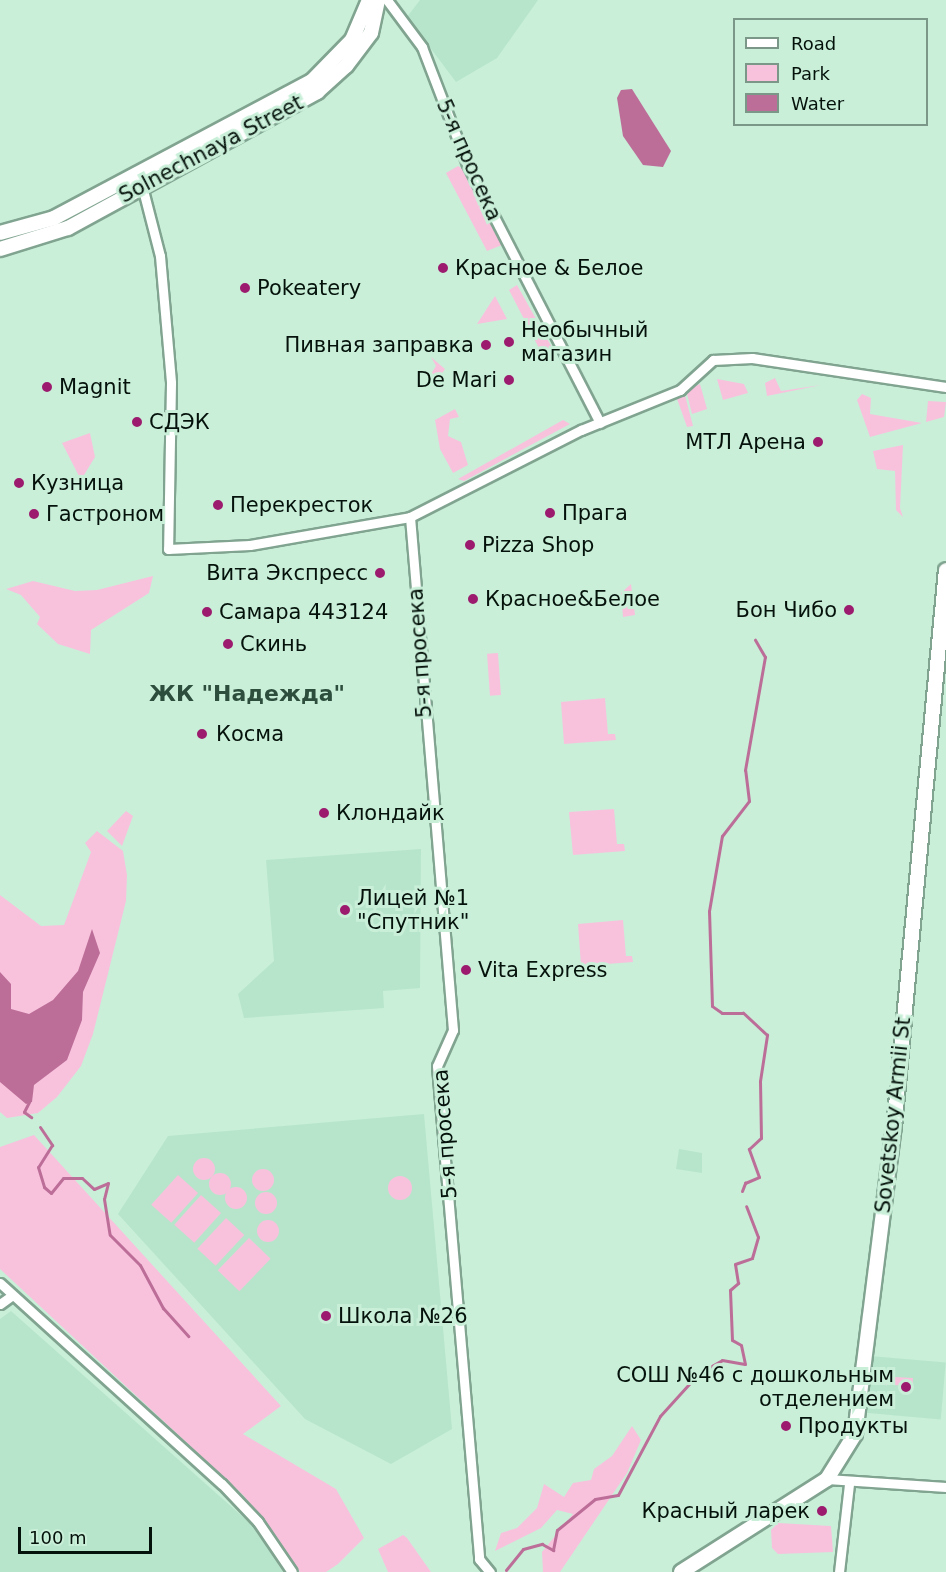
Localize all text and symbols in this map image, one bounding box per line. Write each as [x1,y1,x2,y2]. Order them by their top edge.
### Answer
legend [733,18,928,126]
text: Road [791,33,836,54]
text: Park [791,63,830,84]
street label: Solnechnaya Street [115,90,307,208]
text: Water [791,93,844,114]
street label: 5-я просека [431,95,507,225]
place label: Красное & Белое [455,255,643,281]
marker: Красное & Белое [436,261,450,275]
place label: Pokeatery [257,275,361,301]
marker: Pokeatery [238,281,252,295]
place label: Необычный магазин [521,317,648,367]
place label: Пивная заправка [284,332,474,358]
marker: Необычный магазин [502,335,516,349]
marker: Пивная заправка [479,338,493,352]
place label: De Mari [416,367,497,393]
marker: De Mari [502,373,516,387]
place label: Magnit [59,374,131,400]
marker: Magnit [40,380,54,394]
place label: СДЭК [149,409,210,435]
marker: СДЭК [130,415,144,429]
place label: МТЛ Арена [685,429,806,455]
marker: МТЛ Арена [811,435,825,449]
place label: Кузница [31,470,124,496]
marker: Кузница [12,476,26,490]
place label: Перекресток [230,492,373,518]
marker: Перекресток [211,498,225,512]
place label: Прага [562,500,628,526]
place label: Гастроном [46,501,164,527]
marker: Прага [543,506,557,520]
marker: Гастроном [27,507,41,521]
place label: Pizza Shop [482,532,594,558]
marker: Pizza Shop [463,538,477,552]
place label: Вита Экспресс [206,560,368,586]
marker: Вита Экспресс [373,566,387,580]
place label: Красное&Белое [485,586,660,612]
street label: 5-я просека [403,587,437,719]
marker: Красное&Белое [466,592,480,606]
place label: Бон Чибо [735,597,837,623]
place label: Самара 443124 [219,599,388,625]
marker: Бон Чибо [842,603,856,617]
marker: Самара 443124 [200,605,214,619]
place label: Скинь [240,631,307,657]
marker: Скинь [221,637,235,651]
district label: ЖК "Надежда" [149,681,345,707]
place label: Косма [216,721,284,747]
marker: Косма [193,725,211,743]
place label: Клондайк [336,800,445,826]
marker: Клондайк [317,806,331,820]
place label: Лицей №1 "Спутник" [357,885,469,935]
marker: Лицей №1 "Спутник" [338,903,352,917]
place label: Vita Express [478,957,608,983]
marker: Vita Express [459,963,473,977]
street label: Sovetskoy Armii St [870,1016,916,1214]
street label: 5-я просека [428,1068,462,1200]
place label: Школа №26 [338,1303,468,1329]
marker: Школа №26 [319,1309,333,1323]
place label: СОШ №46 с дошкольным отделением [616,1362,894,1412]
marker: СОШ №46 с дошкольным отделением [899,1380,913,1394]
place label: Продукты [798,1413,908,1439]
marker: Продукты [779,1419,793,1433]
place label: Красный ларек [641,1498,810,1524]
marker: Красный ларек [815,1504,829,1518]
scale bar [21,1515,154,1553]
text: 100 m [29,1527,87,1548]

